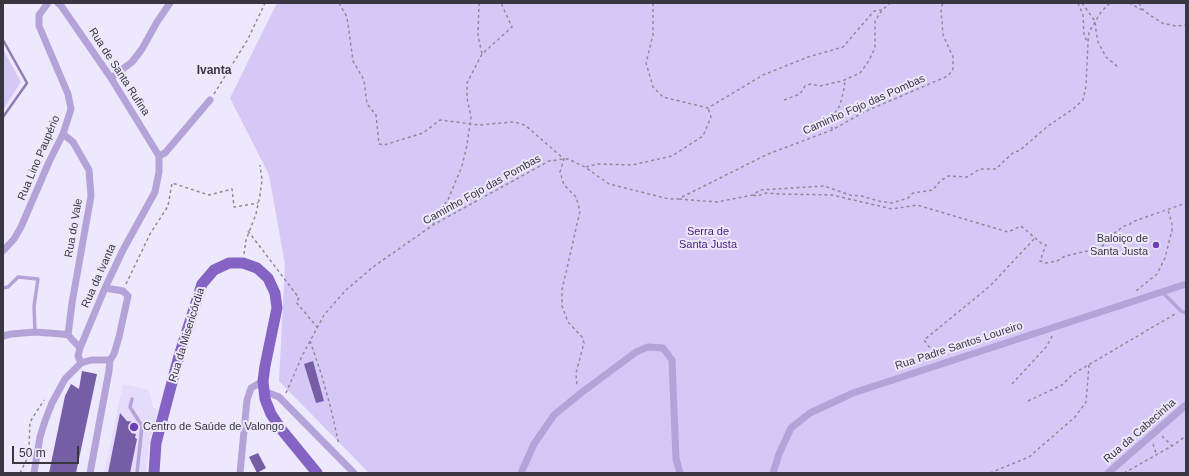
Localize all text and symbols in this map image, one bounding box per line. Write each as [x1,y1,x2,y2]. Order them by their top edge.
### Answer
street label: Rua de Santa Rufina [86,26,152,118]
district label: Ivanta [197,64,231,78]
street label: Caminho Fojo das Pombas [801,72,927,138]
street label: Rua Lino Paupério [15,113,63,203]
street label: Caminho Fojo das Pombas [421,152,543,228]
street label: Rua do Vale [62,197,86,259]
park label: Serra de Santa Justa [679,225,737,251]
place label: Baloiço de Santa Justa [1090,232,1148,258]
marker: Baloiço de Santa Justa [1151,240,1161,250]
street label: Rua da Ivanta [79,242,119,310]
street label: Rua da Misericórdia [166,286,208,384]
street label: Rua Padre Santos Loureiro [894,319,1024,373]
street label: Rua da Cabecinha [1101,396,1179,466]
place label: Centro de Saúde de Valongo [143,420,284,434]
marker: Centro de Saúde de Valongo [128,421,140,433]
scale bar [14,438,81,464]
text: 50 m [19,446,46,460]

